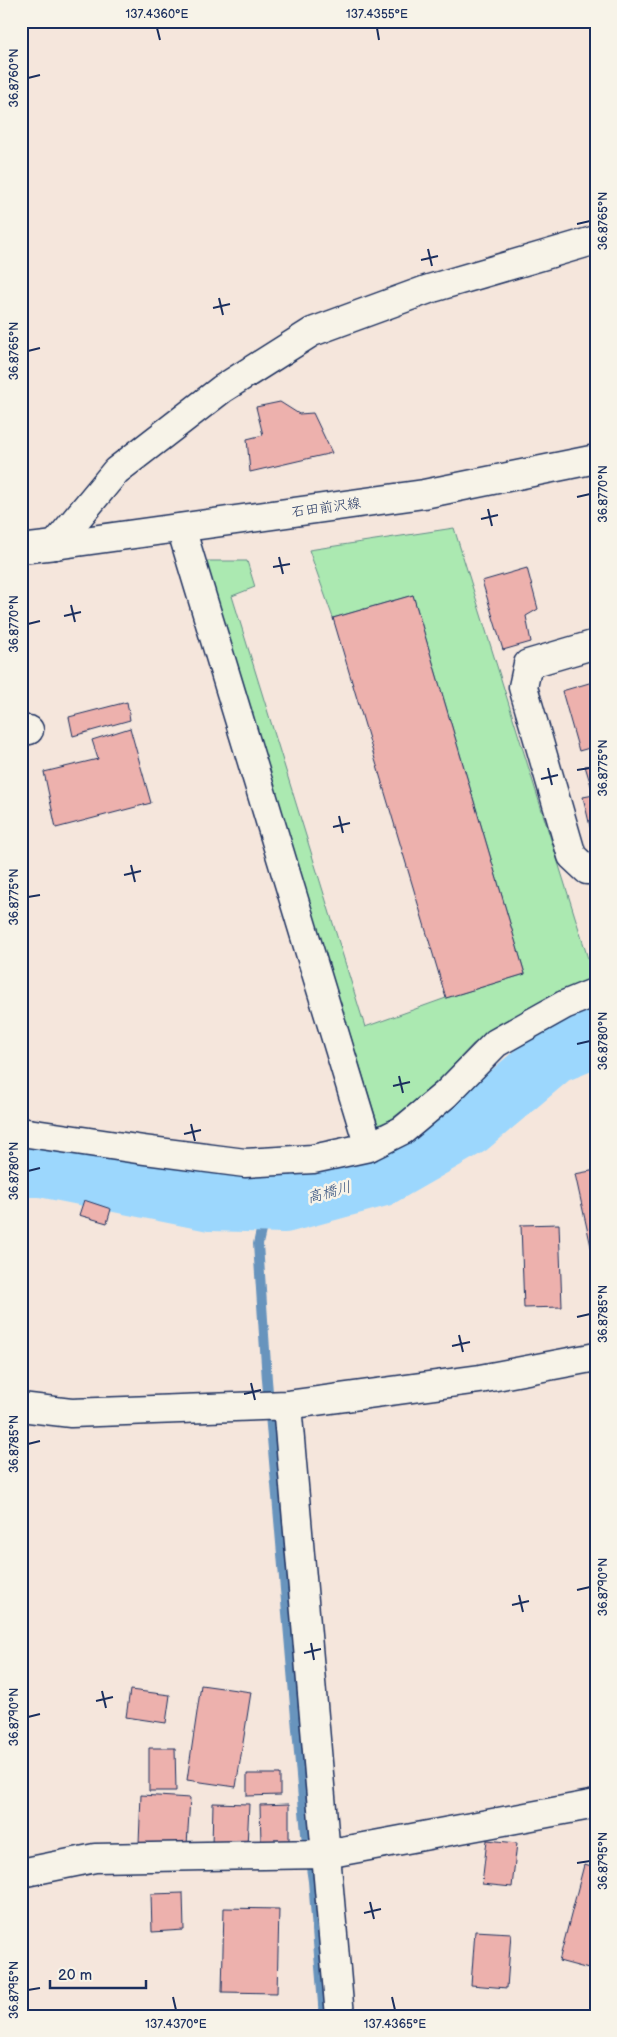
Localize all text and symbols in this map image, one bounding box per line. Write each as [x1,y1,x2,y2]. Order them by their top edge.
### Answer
text: 137.4360°E [126,7,188,22]
text: 137.4355°E [346,7,408,22]
text: 36.8760°N [7,49,22,107]
text: 36.8765°N [596,192,611,250]
text: 36.8765°N [7,322,22,380]
text: 36.8770°N [596,465,611,523]
street label: 石田前沢線 [290,494,362,521]
text: 36.8770°N [7,595,22,653]
text: 36.8775°N [596,739,611,797]
text: 36.8775°N [7,868,22,926]
text: 36.8780°N [596,1012,611,1070]
text: 36.8780°N [7,1142,22,1200]
water label: 高橋川 [305,1177,353,1207]
text: 36.8785°N [596,1285,611,1343]
text: 36.8785°N [7,1415,22,1473]
text: 36.8790°N [596,1558,611,1616]
text: 36.8790°N [7,1688,22,1746]
text: 36.8795°N [596,1832,611,1890]
scale bar [50,1957,146,1989]
text: 36.8795°N [7,1961,22,2019]
text: 20 m [58,1966,92,1985]
text: 137.4370°E [145,2017,207,2032]
text: 137.4365°E [364,2017,426,2032]

